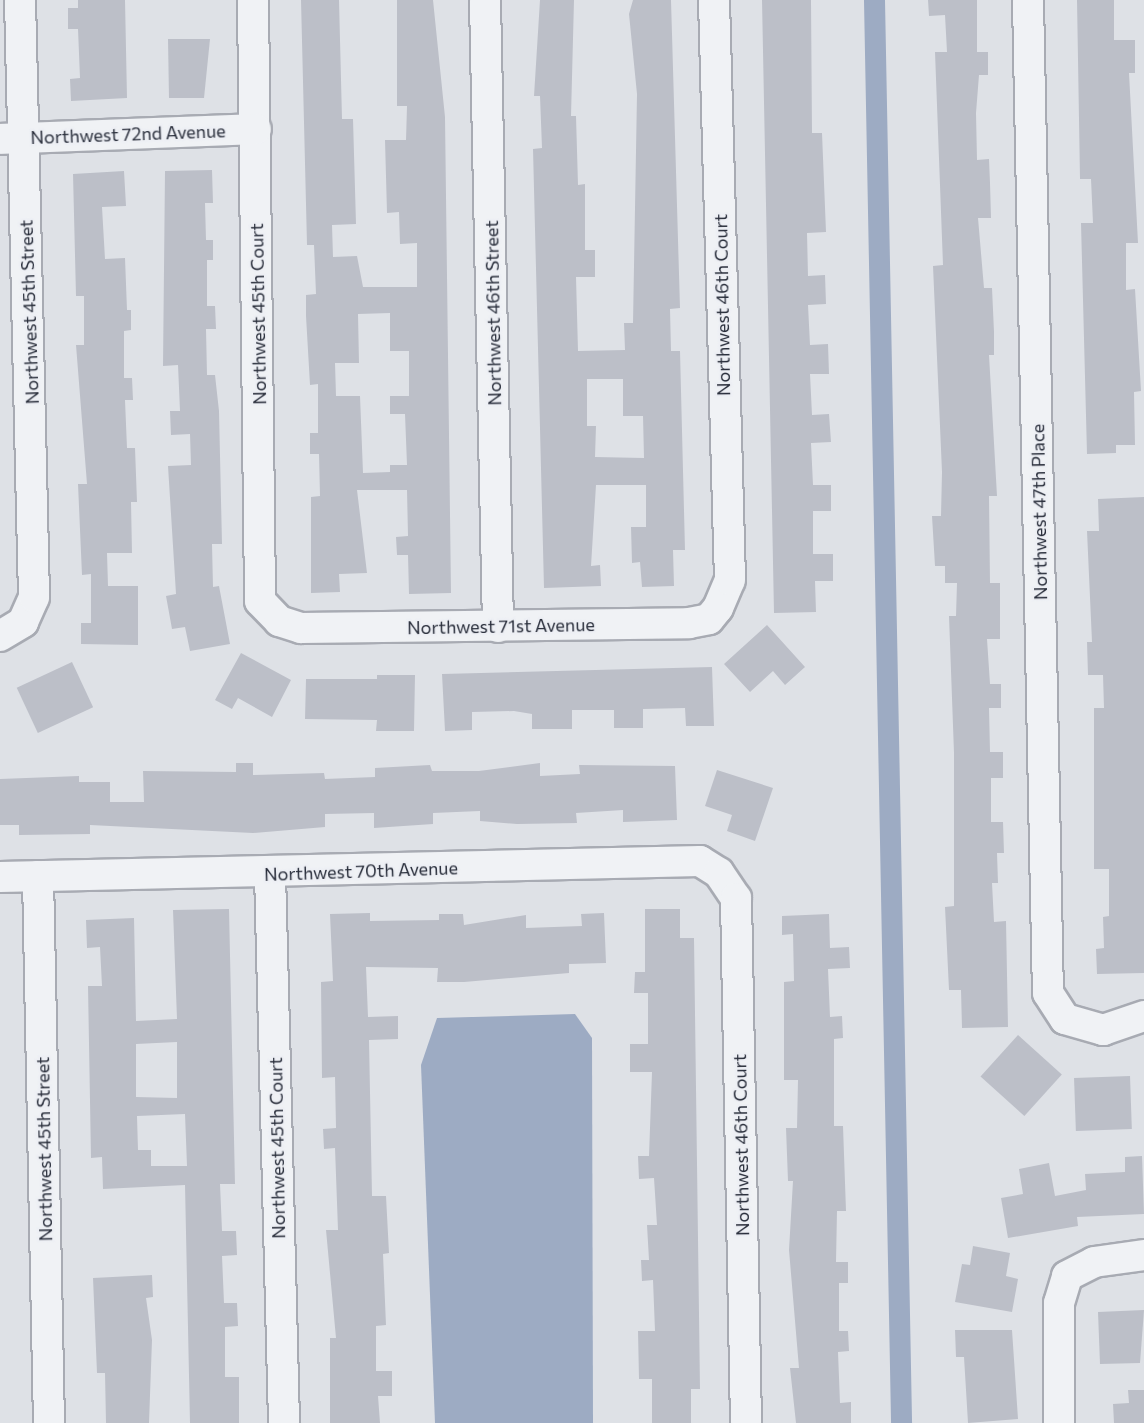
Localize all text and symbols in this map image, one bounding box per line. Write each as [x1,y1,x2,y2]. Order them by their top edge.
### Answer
street label: Northwest 72nd Avenue [30,120,226,148]
street label: Northwest 46th Court [710,214,734,396]
street label: Northwest 45th Street [15,219,43,405]
street label: Northwest 46th Street [481,220,505,406]
street label: Northwest 45th Court [246,223,270,405]
street label: Northwest 47th Place [1027,424,1051,600]
street label: Northwest 71st Avenue [407,614,595,638]
street label: Northwest 70th Avenue [264,857,458,885]
street label: Northwest 46th Court [729,1054,753,1236]
street label: Northwest 45th Street [32,1056,56,1242]
street label: Northwest 45th Court [265,1057,289,1239]

